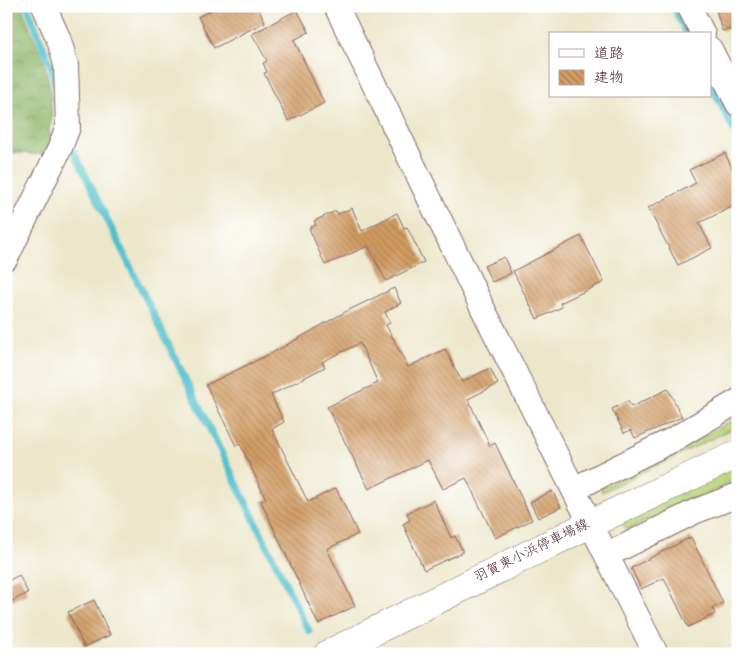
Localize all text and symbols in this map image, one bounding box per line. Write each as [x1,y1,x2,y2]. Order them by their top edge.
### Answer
legend [549,32,712,98]
text: 道路 [594,46,624,64]
text: 建物 [594,70,624,88]
street label: 羽賀東小浜停車場線 [472,517,592,587]

